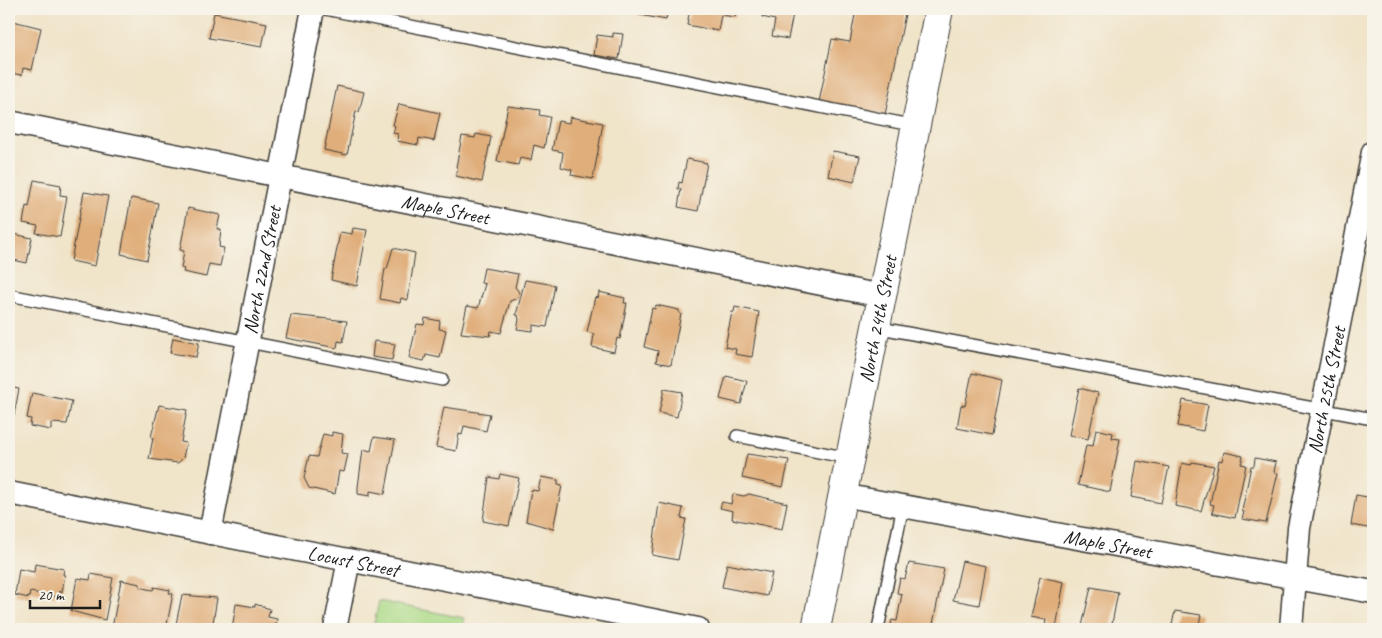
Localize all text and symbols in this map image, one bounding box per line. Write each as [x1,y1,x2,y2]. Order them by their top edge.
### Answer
street label: Maple Street [399,189,494,231]
street label: North 22nd Street [237,202,287,336]
street label: North 24th Street [853,251,903,385]
street label: North 25th Street [1302,322,1352,456]
street label: Maple Street [1062,524,1156,565]
street label: Locust Street [306,540,404,583]
scale bar [30,578,100,610]
text: 20 m [38,586,65,605]

